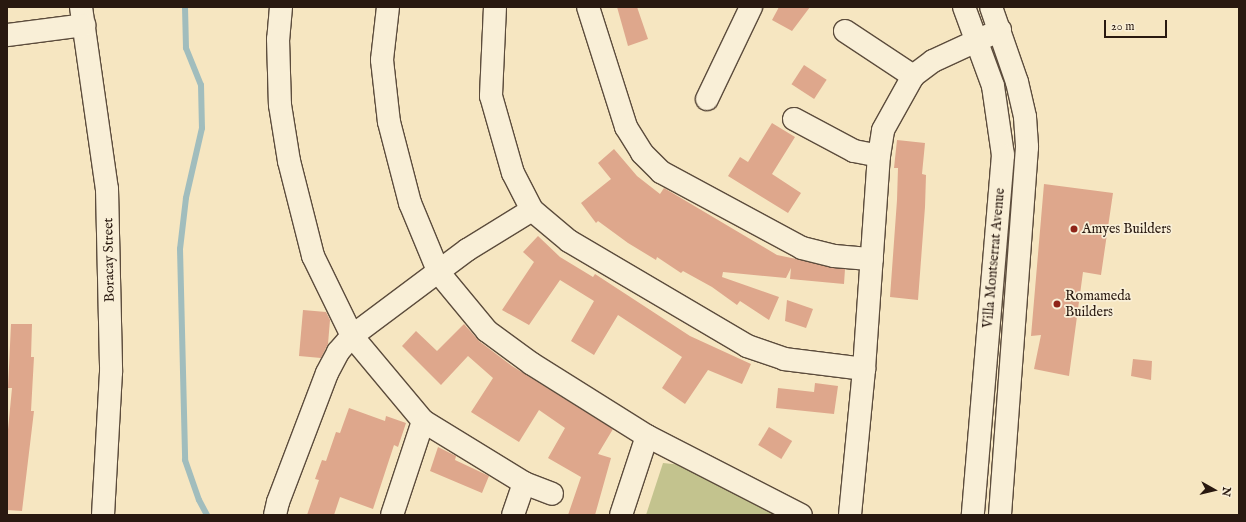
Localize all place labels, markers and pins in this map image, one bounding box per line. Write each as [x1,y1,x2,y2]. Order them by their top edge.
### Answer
place label: Amyes Builders [1082,221,1171,237]
marker: Amyes Builders [1069,224,1079,234]
place label: Romameda Builders [1065,288,1131,320]
marker: Romameda Builders [1052,299,1062,309]

